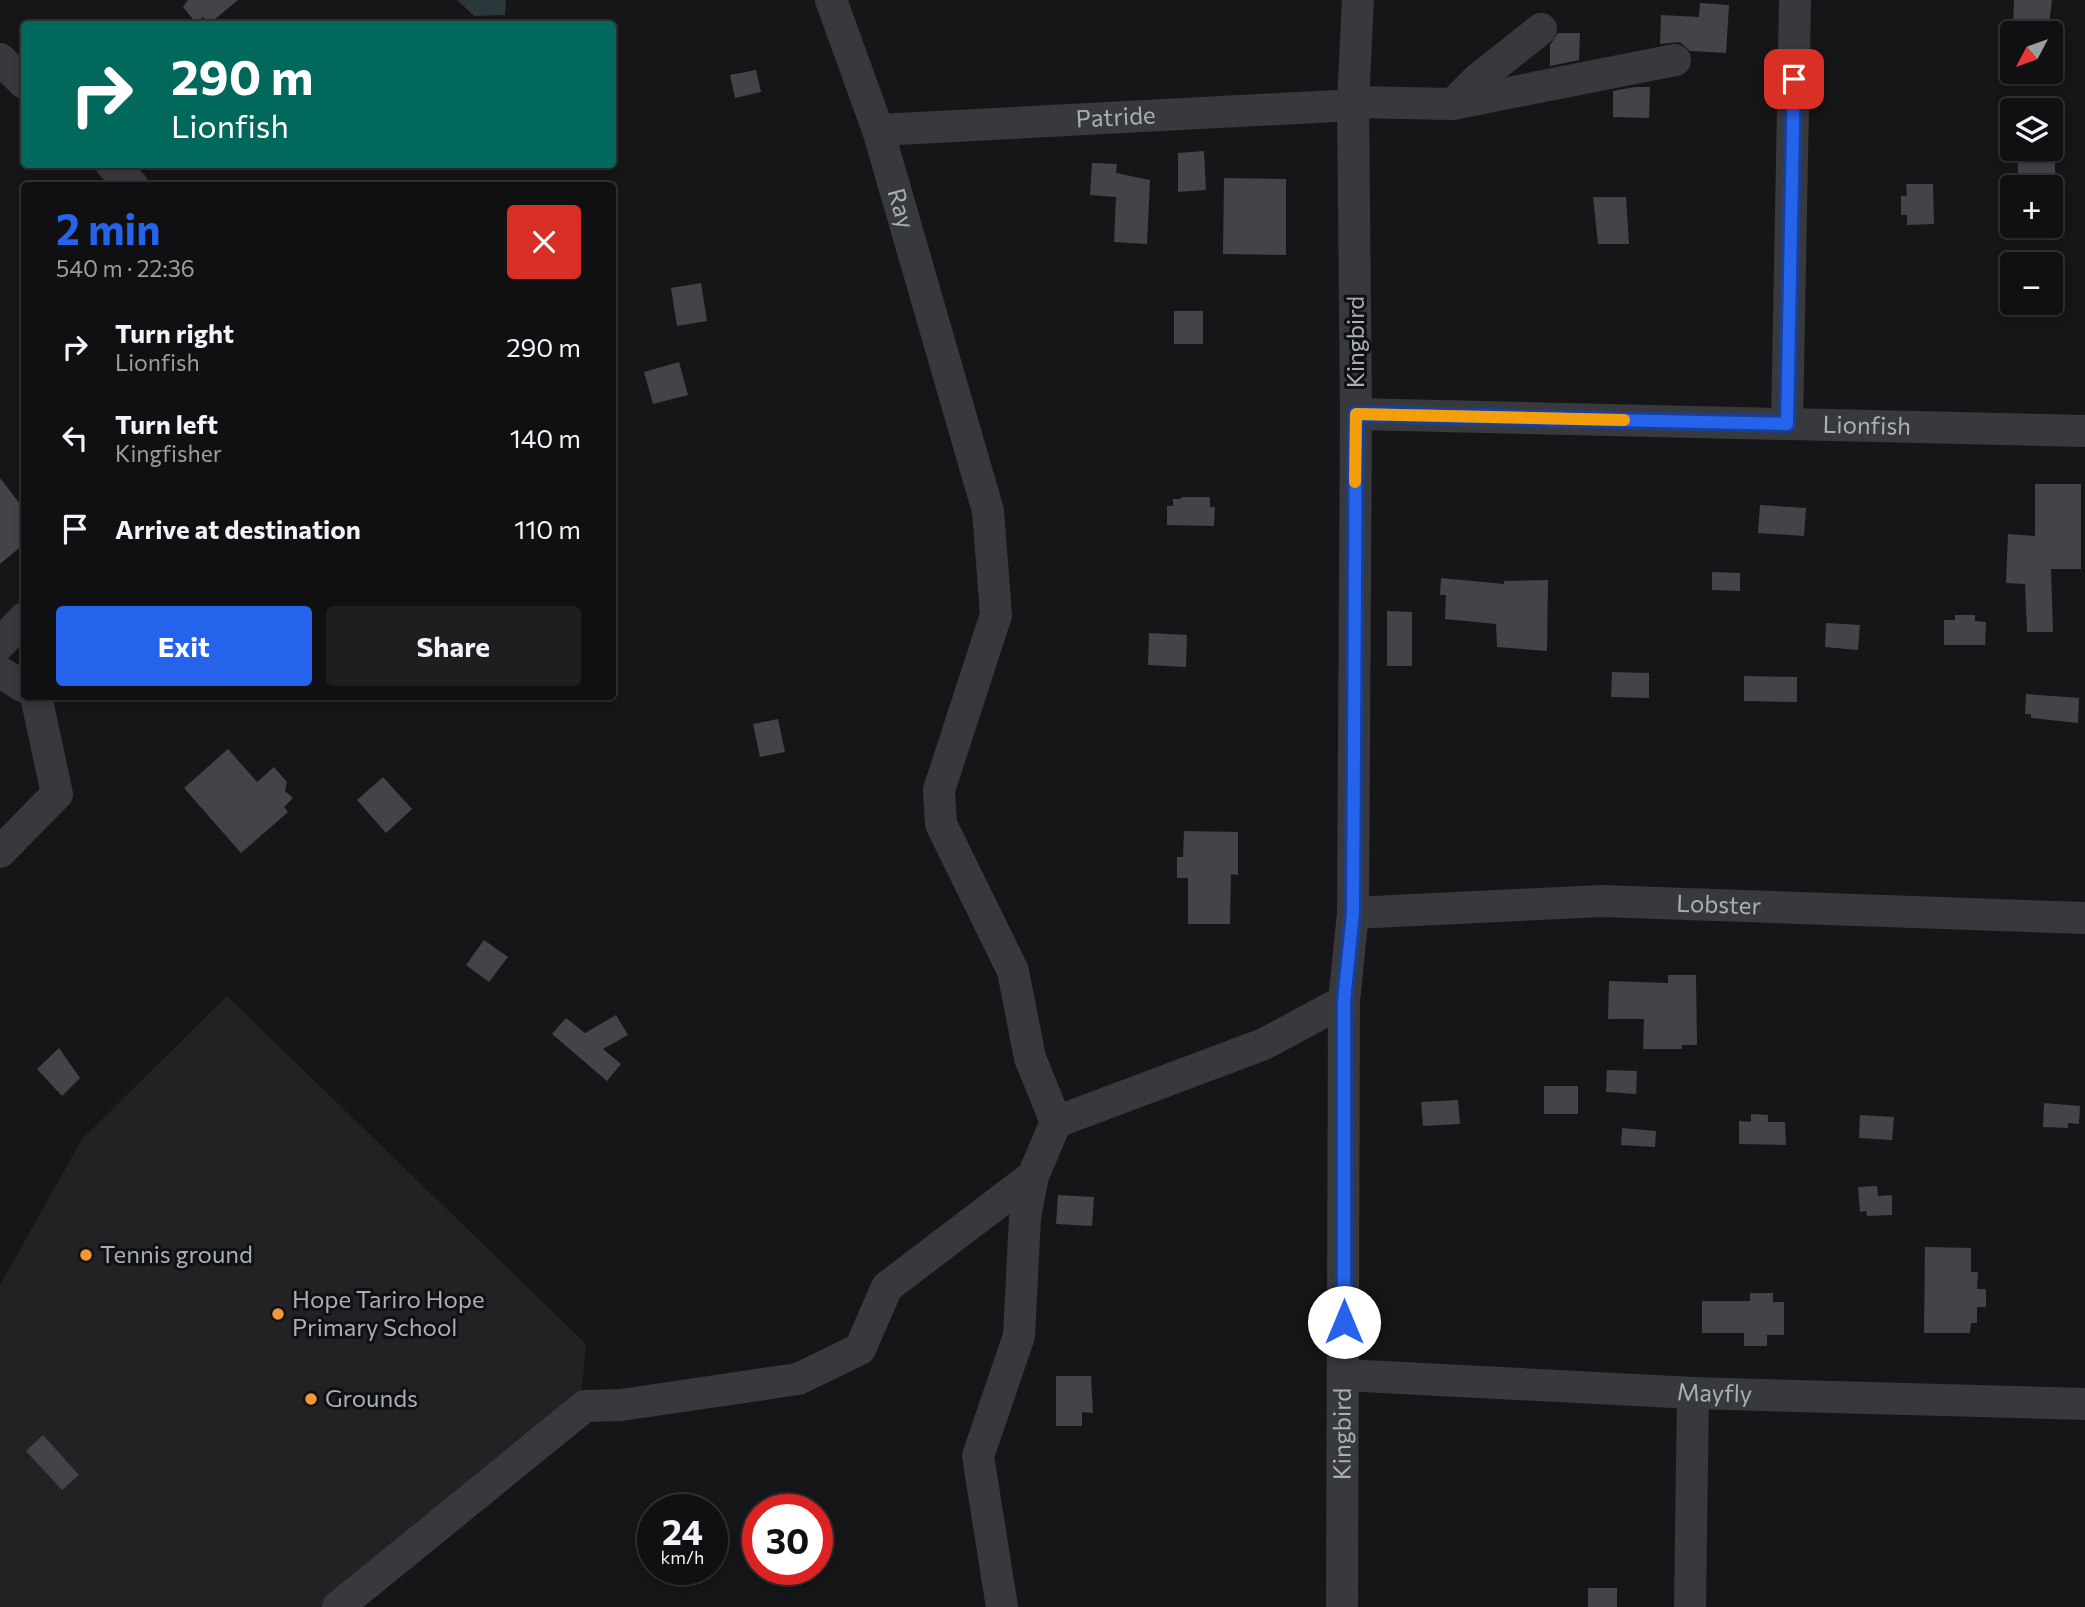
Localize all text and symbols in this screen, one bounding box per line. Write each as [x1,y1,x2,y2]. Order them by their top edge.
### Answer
north arrow [2000,21,2063,84]
map controls [2000,21,2063,315]
text: 290 m [171,45,313,105]
icon: right [56,49,147,140]
pin [1764,49,1824,109]
icon: arrive [1775,60,1813,98]
button: layers [2000,98,2063,161]
street label: Patride [1075,99,1156,133]
text: Lionfish [171,105,289,145]
button: + [2000,175,2063,238]
street label: Ray [883,185,922,232]
text: 2 min [56,202,161,254]
button: close [507,205,581,279]
button: − [2000,252,2063,315]
text: 540 m · 22:36 [56,254,195,282]
street label: Kingbird [1340,296,1369,388]
text: Turn right [115,317,234,348]
icon: right [56,328,94,366]
text: 290 m [506,331,581,362]
text: Lionfish [115,348,200,376]
text: Turn left [115,408,218,439]
street label: Lionfish [1822,409,1911,440]
icon: left [56,419,94,457]
text: 140 m [510,422,581,453]
text: Kingfisher [115,439,222,467]
icon: arrive [56,510,94,548]
text: Arrive at destination [115,513,361,544]
text: 110 m [514,513,581,544]
button: Exit [56,606,312,686]
button: Share [326,606,581,686]
street label: Lobster [1676,888,1762,920]
place label: Tennis ground [100,1239,253,1268]
marker: Tennis ground [78,1247,94,1263]
place label: Hope Tariro Hope Primary School [292,1284,485,1341]
position arrow [1307,1285,1381,1359]
marker: Hope Tariro Hope Primary School [270,1306,286,1322]
street label: Mayfly [1676,1376,1753,1408]
place label: Grounds [325,1383,418,1412]
street label: Kingbird [1326,1388,1356,1480]
marker: Grounds [303,1391,319,1407]
speed limit sign: 30 [742,1494,833,1585]
text: 24 [662,1509,703,1552]
text: km/h [661,1546,704,1568]

